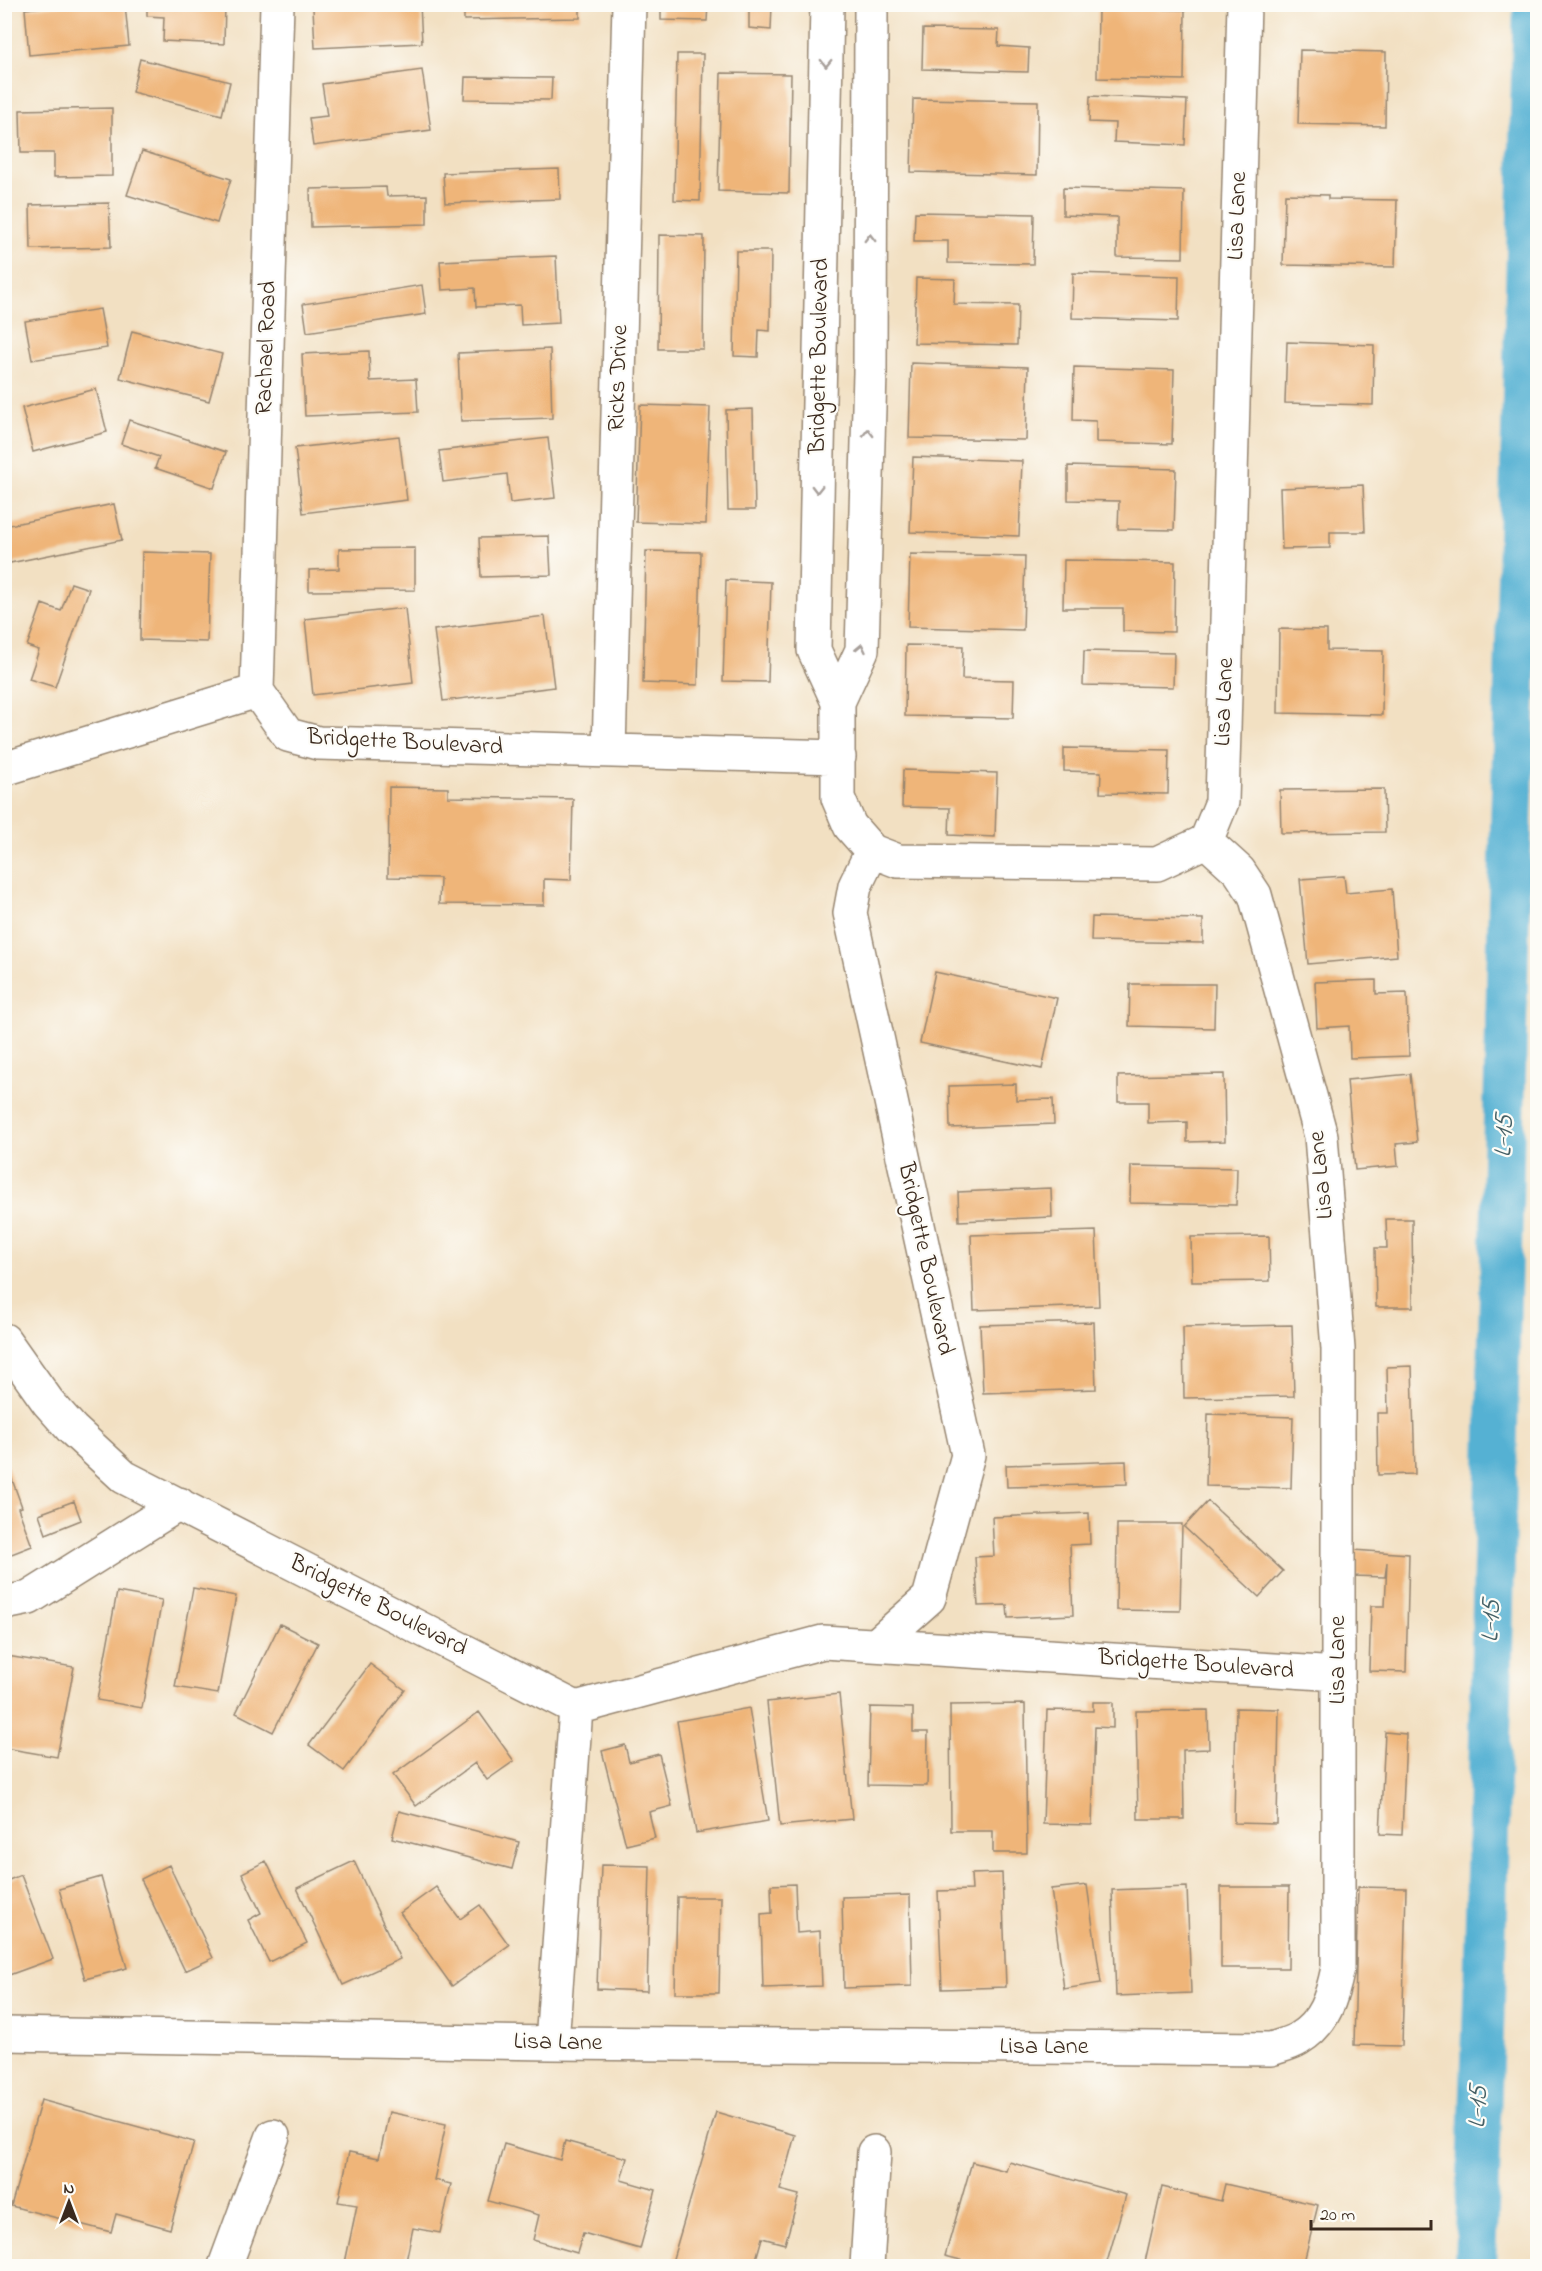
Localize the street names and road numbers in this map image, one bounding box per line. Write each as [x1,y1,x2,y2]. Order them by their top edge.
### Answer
street label: Lisa Lane [1219,171,1257,261]
street label: Bridgette Boulevard [801,257,839,455]
street label: Rachael Road [247,280,287,416]
street label: Ricks Drive [600,324,638,432]
street label: Lisa Lane [1206,657,1244,747]
street label: Bridgette Boulevard [305,720,504,766]
street label: Lisa Lane [1300,1129,1344,1221]
street label: Bridgette Boulevard [887,1158,963,1359]
street label: Bridgette Boulevard [282,1545,474,1666]
street label: Lisa Lane [1321,1615,1356,1704]
street label: Bridgette Boulevard [1096,1641,1296,1689]
street label: Lisa Lane [513,2025,603,2061]
street label: Lisa Lane [1000,2030,1089,2065]

